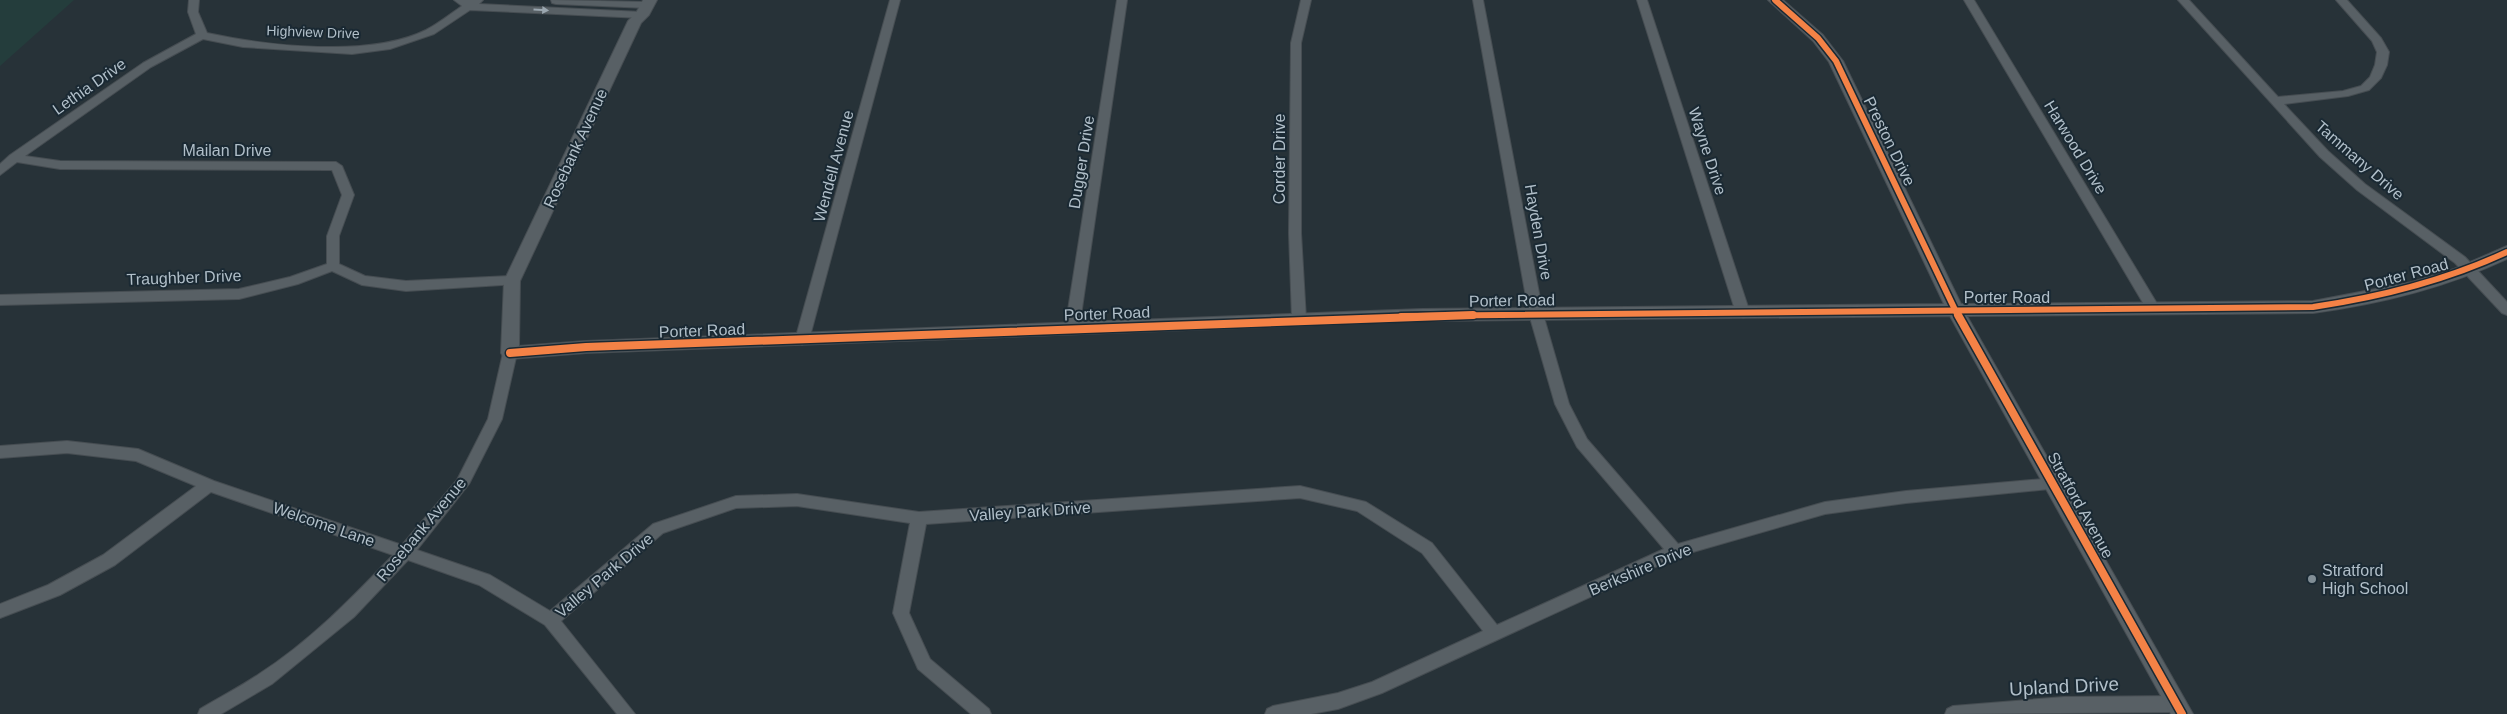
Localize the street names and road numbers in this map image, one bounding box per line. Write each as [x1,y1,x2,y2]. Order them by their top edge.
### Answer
street label: Highview Drive [266,22,360,42]
street label: Lethia Drive [49,55,129,118]
street label: Rosebank Avenue [540,86,611,211]
street label: Preston Drive [1861,94,1918,189]
street label: Harwood Drive [2041,98,2110,197]
street label: Wayne Drive [1685,105,1730,197]
street label: Wendell Avenue [810,108,857,224]
street label: Dugger Drive [1066,114,1097,210]
street label: Corder Drive [1271,114,1288,204]
street label: Tammany Drive [2312,118,2407,203]
street label: Mailan Drive [183,142,272,159]
street label: Hayden Drive [1522,183,1555,281]
street label: Porter Road [2362,255,2450,294]
street label: Traughber Drive [126,267,242,288]
street label: Porter Road [1964,289,2050,306]
street label: Porter Road [1469,291,1555,310]
street label: Porter Road [1064,303,1150,323]
street label: Porter Road [659,320,745,340]
street label: Stratford Avenue [2044,449,2117,561]
street label: Rosebank Avenue [373,474,470,584]
street label: Welcome Lane [271,499,377,550]
street label: Valley Park Drive [969,499,1091,524]
street label: Valley Park Drive [552,530,656,621]
street label: Berkshire Drive [1587,540,1694,599]
street label: Upland Drive [2009,673,2119,700]

